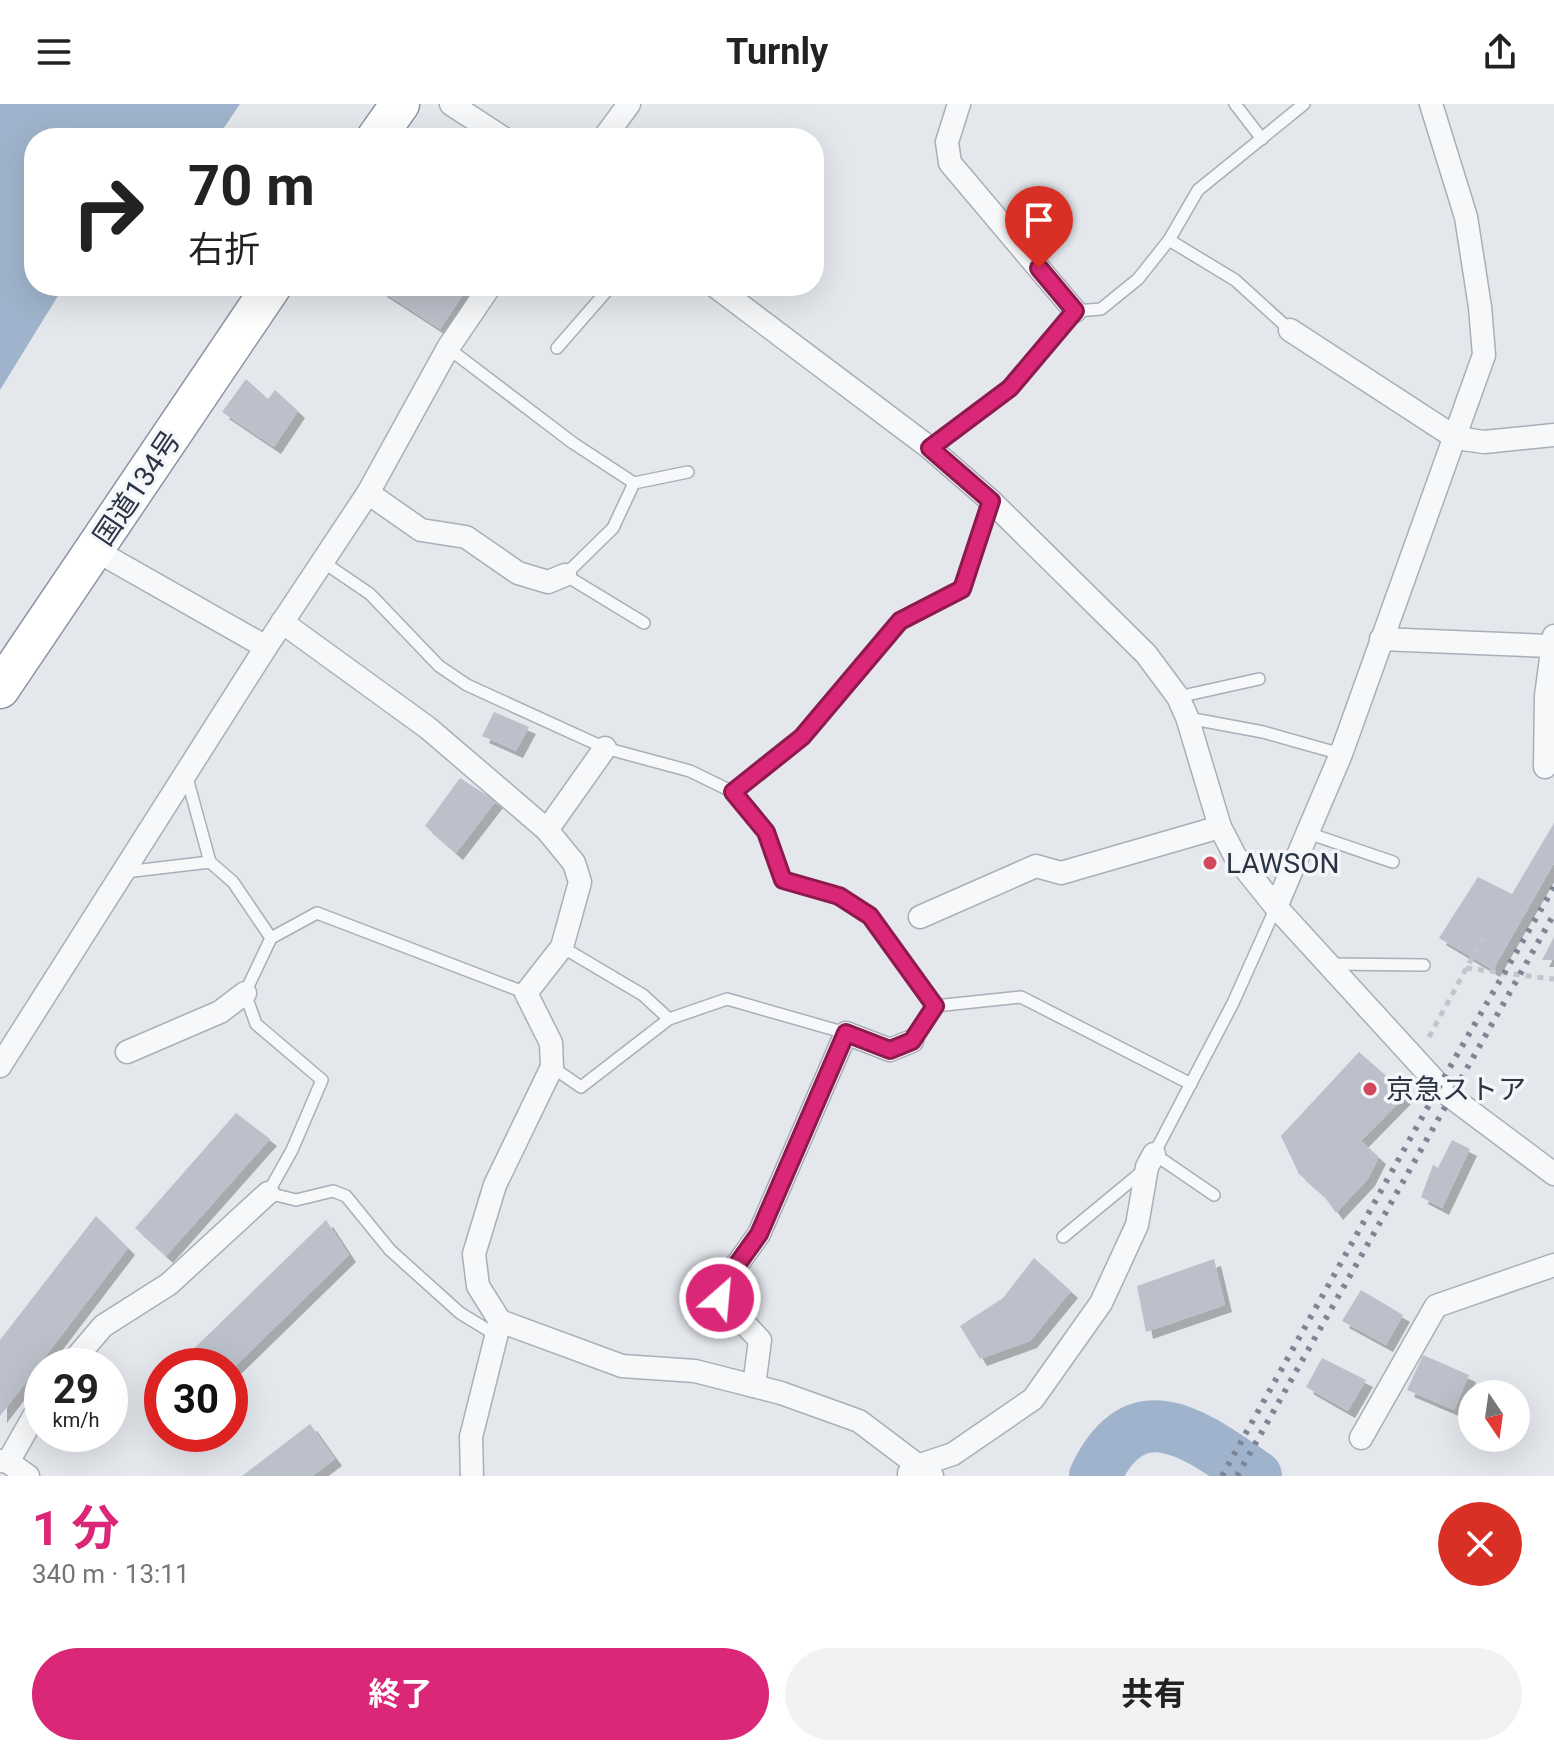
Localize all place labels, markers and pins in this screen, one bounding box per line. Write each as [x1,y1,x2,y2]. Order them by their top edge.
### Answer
pin [1005,186,1073,268]
place label: LAWSON [1226,847,1339,880]
marker: LAWSON [1201,854,1219,872]
place label: 京急ストア [1386,1073,1526,1106]
marker: 京急ストア [1361,1080,1379,1098]

